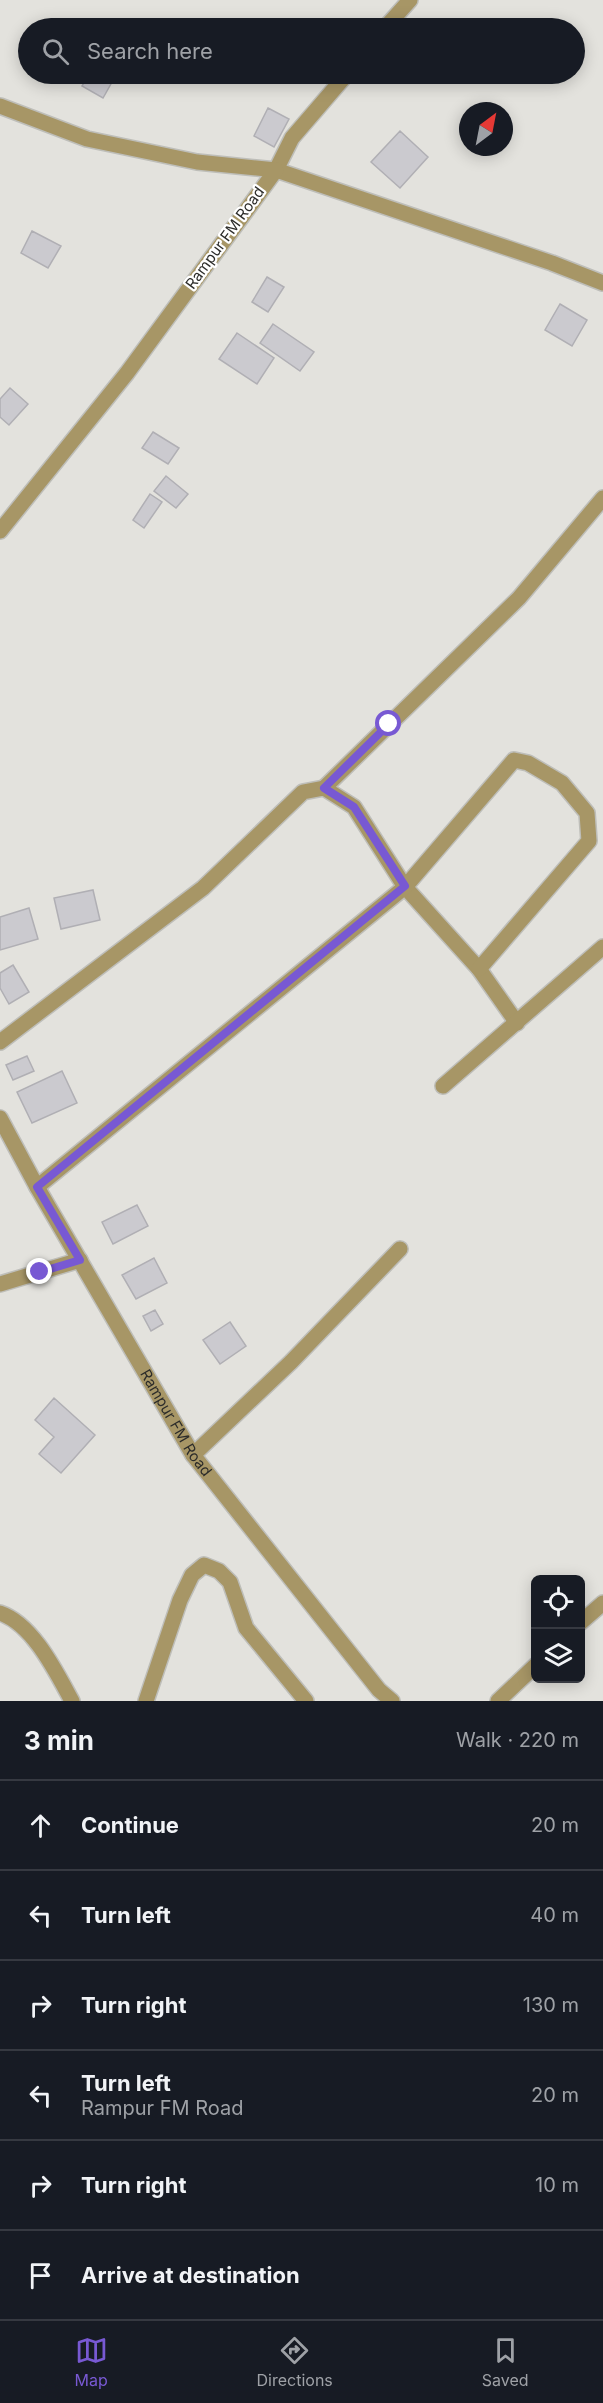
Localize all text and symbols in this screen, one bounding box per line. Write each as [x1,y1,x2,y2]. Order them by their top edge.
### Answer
search box [18,18,585,84]
icon: search [39,35,72,68]
text: Search here [87,38,213,64]
north arrow [459,102,513,156]
street label: Rampur FM Road [181,183,268,293]
route start [375,710,401,736]
route end [26,1258,52,1284]
street label: Rampur FM Road [136,1366,216,1480]
map controls [531,1575,585,1683]
button: locate [531,1575,585,1629]
button: layers [531,1629,585,1683]
text: 3 min [24,1725,94,1756]
text: Walk · 220 m [456,1728,579,1752]
icon: ahead [24,1809,57,1842]
text: Continue [81,1812,179,1838]
text: 20 m [531,1813,579,1837]
icon: left [24,1899,57,1932]
text: Turn left [81,1902,171,1928]
text: 40 m [530,1903,579,1927]
icon: right [24,1989,57,2022]
text: Turn right [81,1992,187,2018]
text: 130 m [523,1993,579,2017]
text: Turn left [81,2070,171,2096]
icon: left [24,2079,57,2112]
text: 20 m [531,2083,579,2107]
text: Rampur FM Road [81,2096,244,2120]
icon: right [24,2169,57,2202]
text: Turn right [81,2172,187,2198]
text: 10 m [535,2173,579,2197]
icon: arrive [24,2259,57,2292]
text: Arrive at destination [81,2262,300,2288]
tab: Map [74,2334,108,2390]
tab: Directions [257,2334,333,2390]
tab: Saved [482,2334,529,2390]

